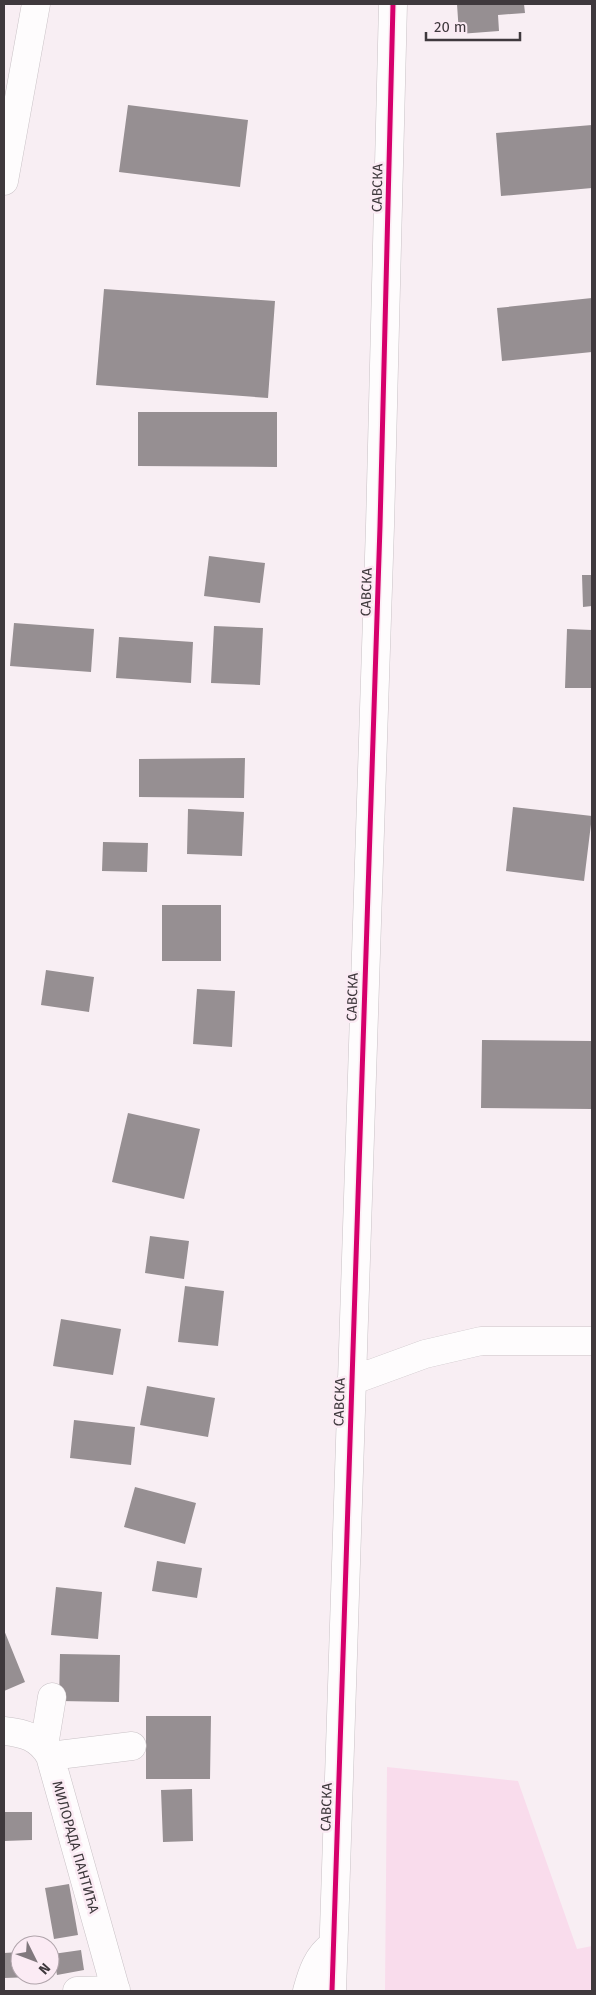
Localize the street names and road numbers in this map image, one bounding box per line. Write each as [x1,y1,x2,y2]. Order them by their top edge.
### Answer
street label: САВСКА [369,164,386,212]
street label: САВСКА [357,567,376,617]
street label: САВСКА [343,972,362,1022]
street label: САВСКА [330,1377,349,1427]
street label: МИЛОРАДА ПАНТИЋА [48,1779,103,1915]
street label: САВСКА [317,1782,336,1832]

